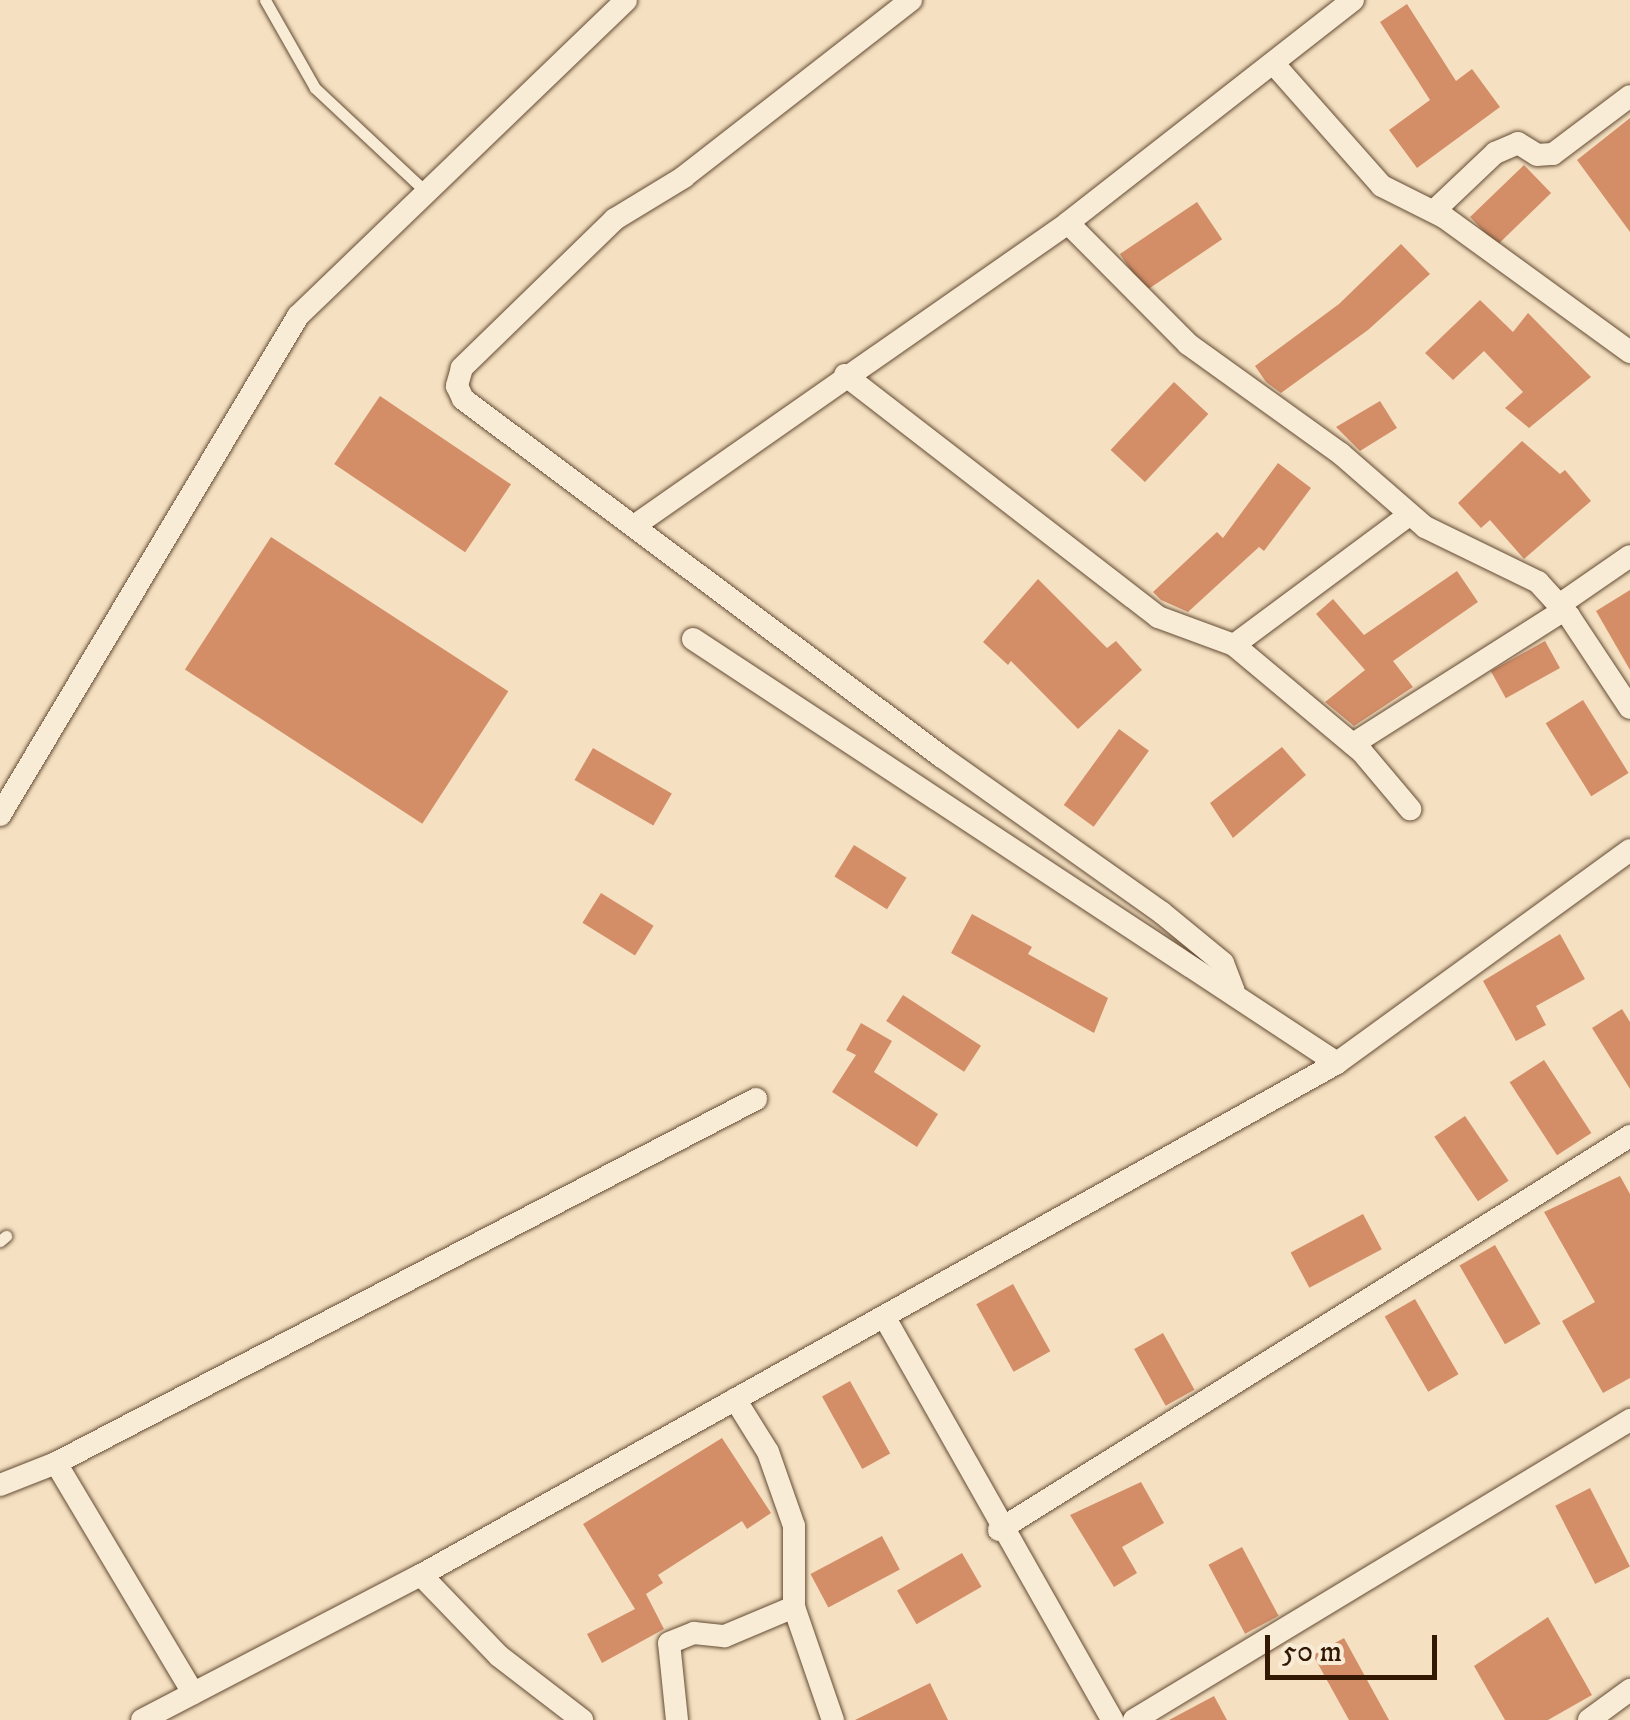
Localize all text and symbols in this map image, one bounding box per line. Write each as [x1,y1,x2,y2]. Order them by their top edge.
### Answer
scale bar [1270,1615,1442,1677]
text: 50 m [1282,1634,1342,1671]

